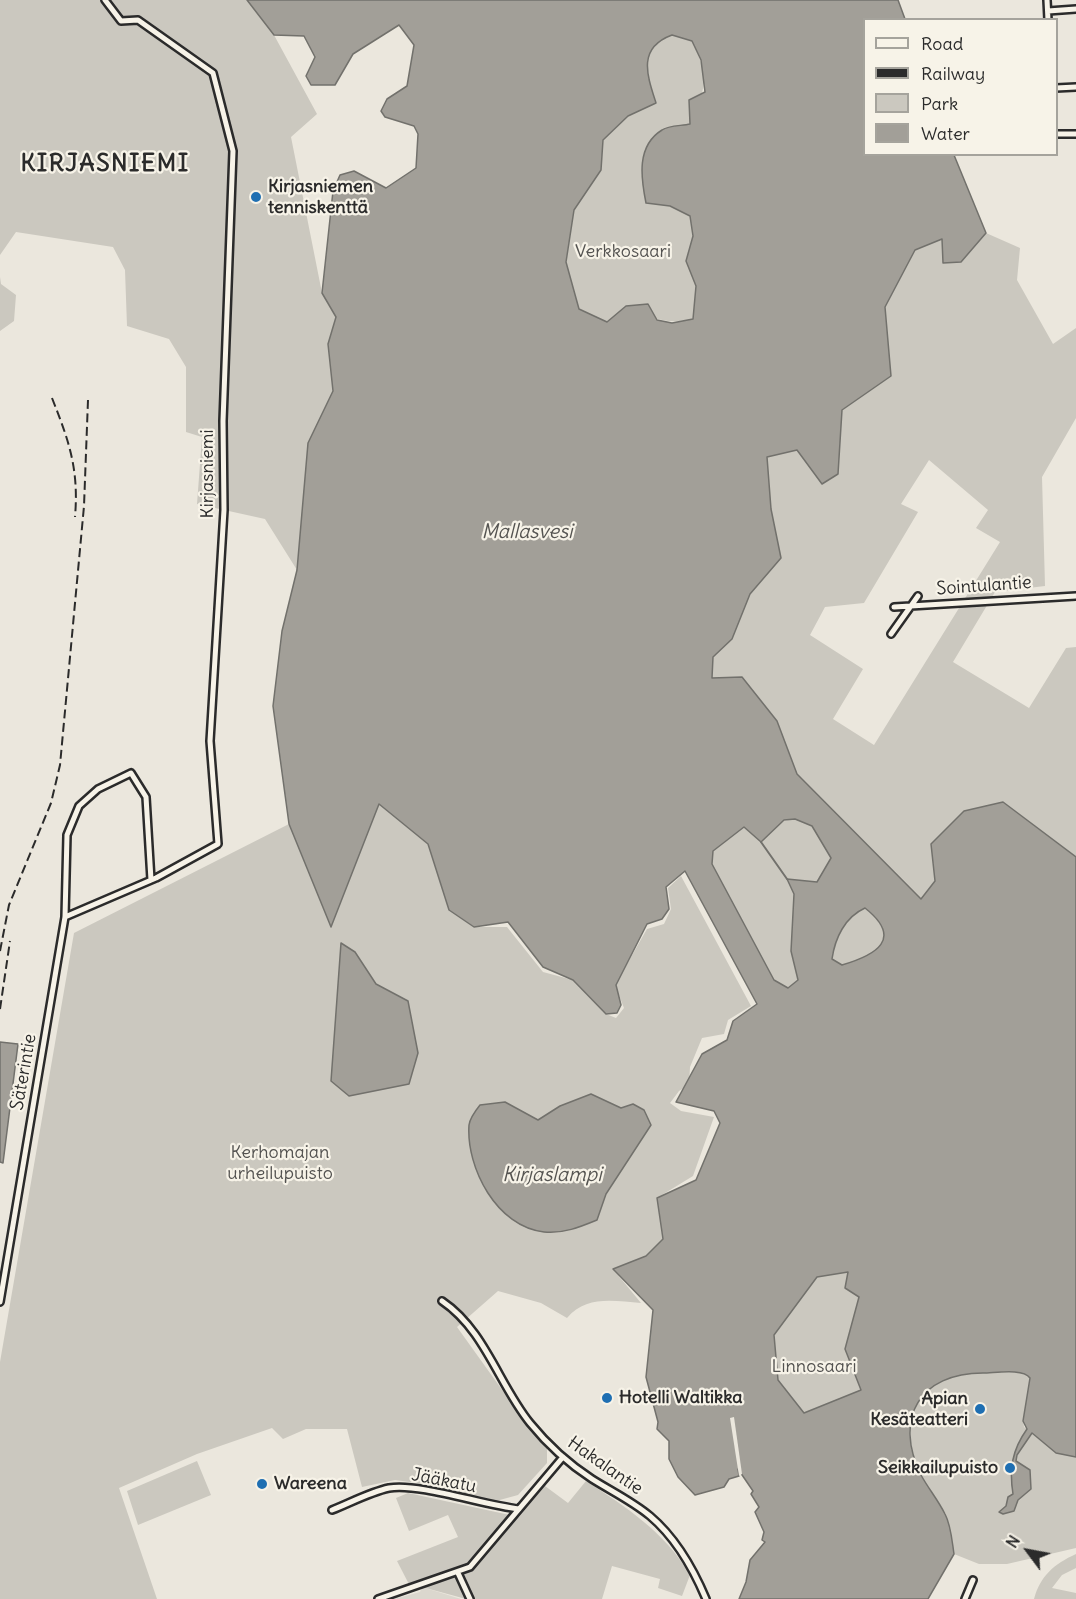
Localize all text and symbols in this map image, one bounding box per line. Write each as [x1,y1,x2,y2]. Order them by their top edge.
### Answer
legend [863,18,1058,156]
text: Road [921,32,963,55]
text: Railway [921,62,985,85]
text: Park [921,92,958,115]
text: Water [921,122,970,145]
district label: KIRJASNIEMI [20,150,190,178]
place label: Kirjasniemen tenniskenttä [268,176,373,219]
marker: Kirjasniemen tenniskenttä [249,190,263,204]
park label: Verkkosaari [575,241,671,263]
street label: Kirjasniemi [197,430,219,518]
water label: Mallasvesi [481,520,573,544]
street label: Sointulantie [936,572,1032,600]
street label: Säterintie [7,1032,41,1112]
park label: Kerhomajan urheilupuisto [227,1142,333,1184]
water label: Kirjaslampi [502,1163,602,1187]
park label: Linnosaari [772,1356,856,1378]
place label: Hotelli Waltikka [619,1387,743,1409]
place label: Apian Kesäteatteri [870,1388,968,1430]
marker: Hotelli Waltikka [600,1391,614,1405]
marker: Apian Kesäteatteri [973,1402,987,1416]
street label: Hakalantie [563,1432,647,1500]
place label: Seikkailupuisto [878,1457,998,1479]
marker: Seikkailupuisto [1003,1461,1017,1475]
street label: Jääkatu [410,1464,478,1498]
place label: Wareena [274,1473,347,1495]
marker: Wareena [255,1477,269,1491]
north arrow [998,1521,1058,1581]
text: N [1001,1531,1024,1551]

